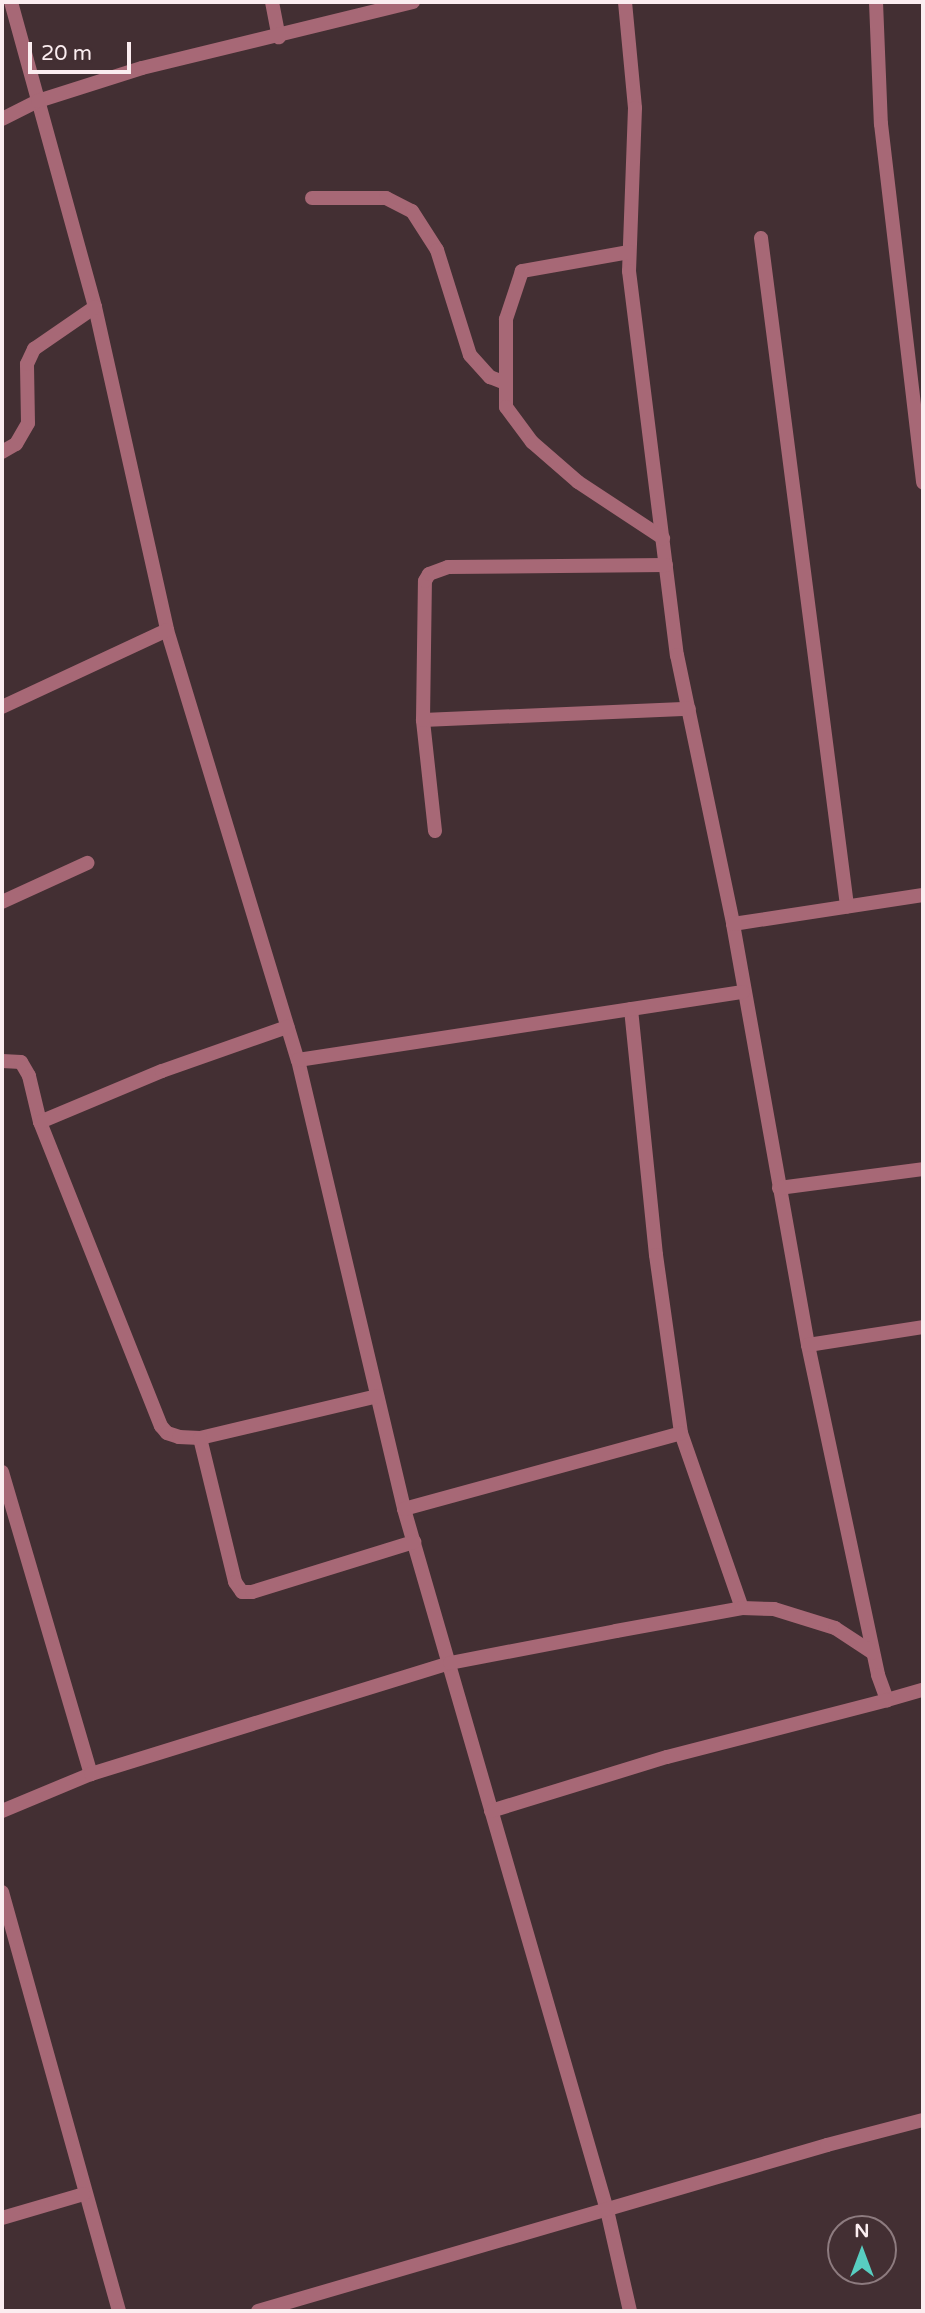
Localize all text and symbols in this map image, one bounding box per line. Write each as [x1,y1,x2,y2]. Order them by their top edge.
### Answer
scale bar [32,28,135,72]
text: 20 m [41,41,92,66]
north arrow [827,2215,897,2285]
text: N [854,2220,870,2242]

